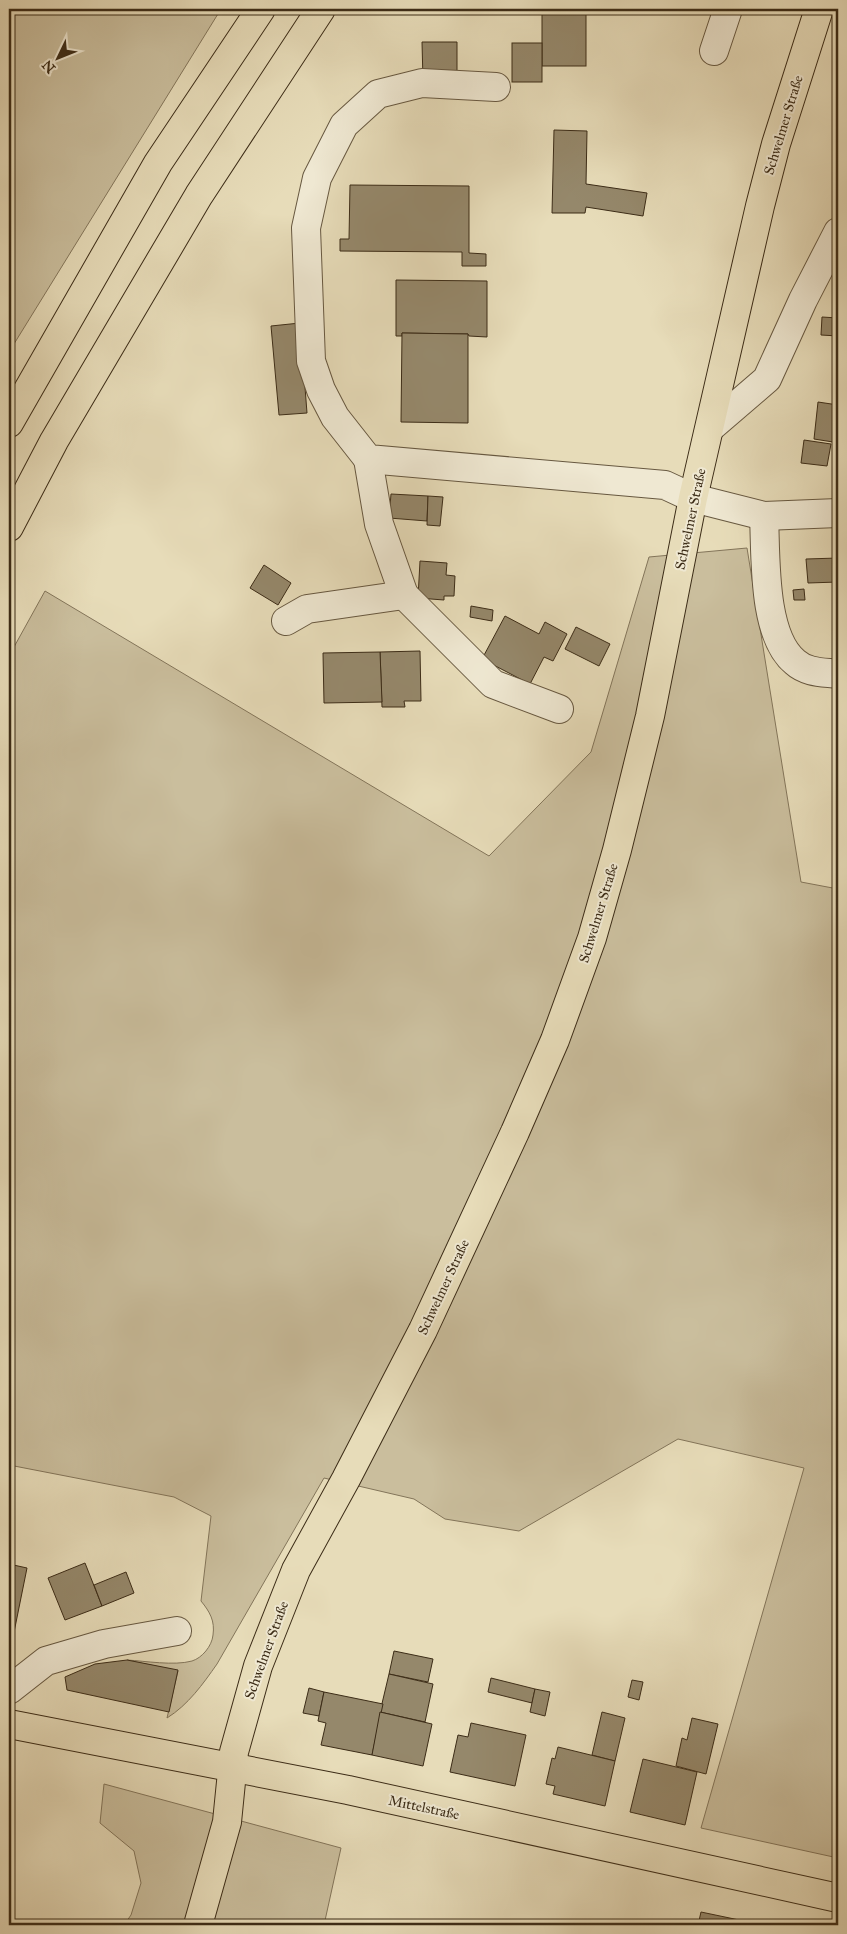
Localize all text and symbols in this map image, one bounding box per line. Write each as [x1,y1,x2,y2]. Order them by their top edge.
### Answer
north arrow [32,32,82,82]
text: N [39,56,59,77]
street label: Schwelmer Straße [760,73,807,177]
street label: Schwelmer Straße [671,467,710,571]
street label: Schwelmer Straße [575,861,622,965]
street label: Schwelmer Straße [414,1237,473,1338]
street label: Schwelmer Straße [241,1599,292,1702]
street label: Mittelstraße [387,1792,461,1823]

